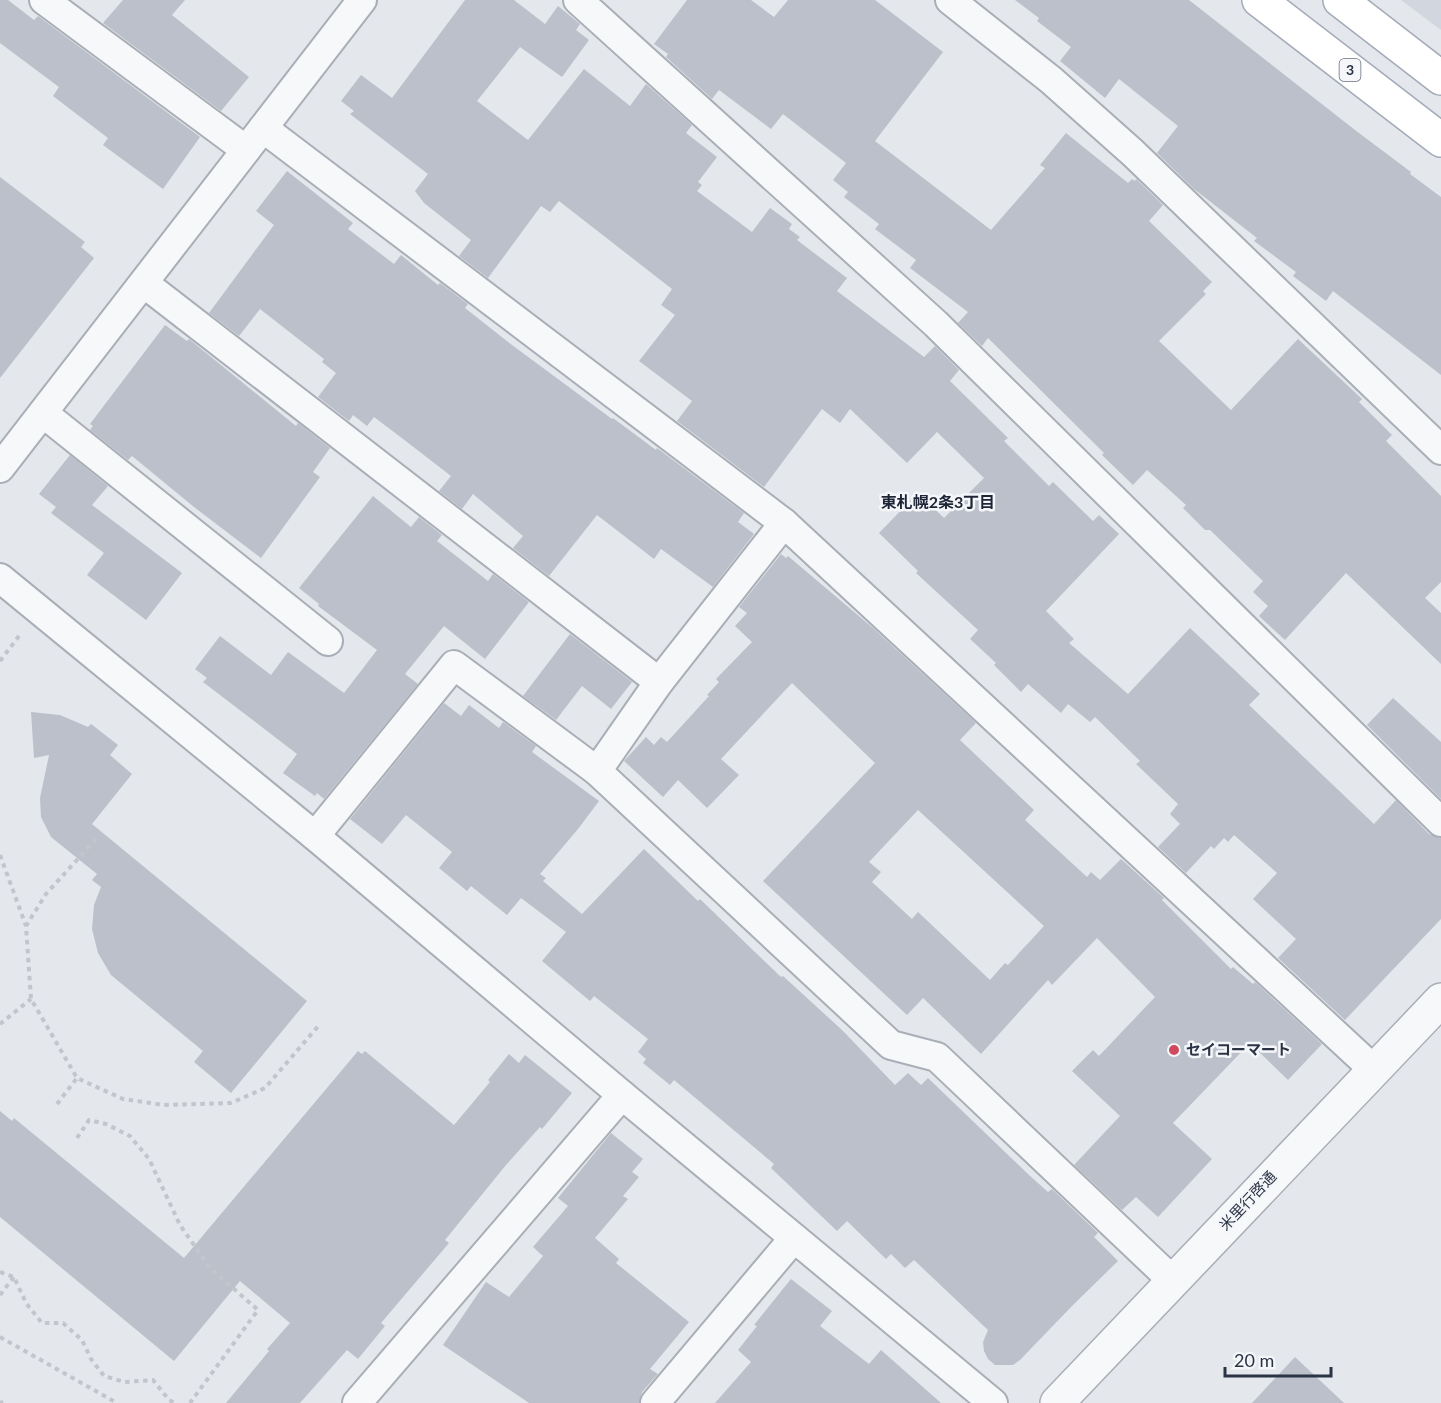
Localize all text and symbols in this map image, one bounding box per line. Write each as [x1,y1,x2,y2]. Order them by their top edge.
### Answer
road number: 3 [1340,59,1360,81]
district label: 東札幌2条3丁目 [881,492,995,511]
place label: セイコーマート [1186,1040,1291,1058]
marker: セイコーマート [1167,1043,1181,1057]
street label: 米里行啓通 [1215,1167,1279,1234]
scale bar [1225,1340,1332,1378]
text: 20 m [1234,1349,1274,1371]

